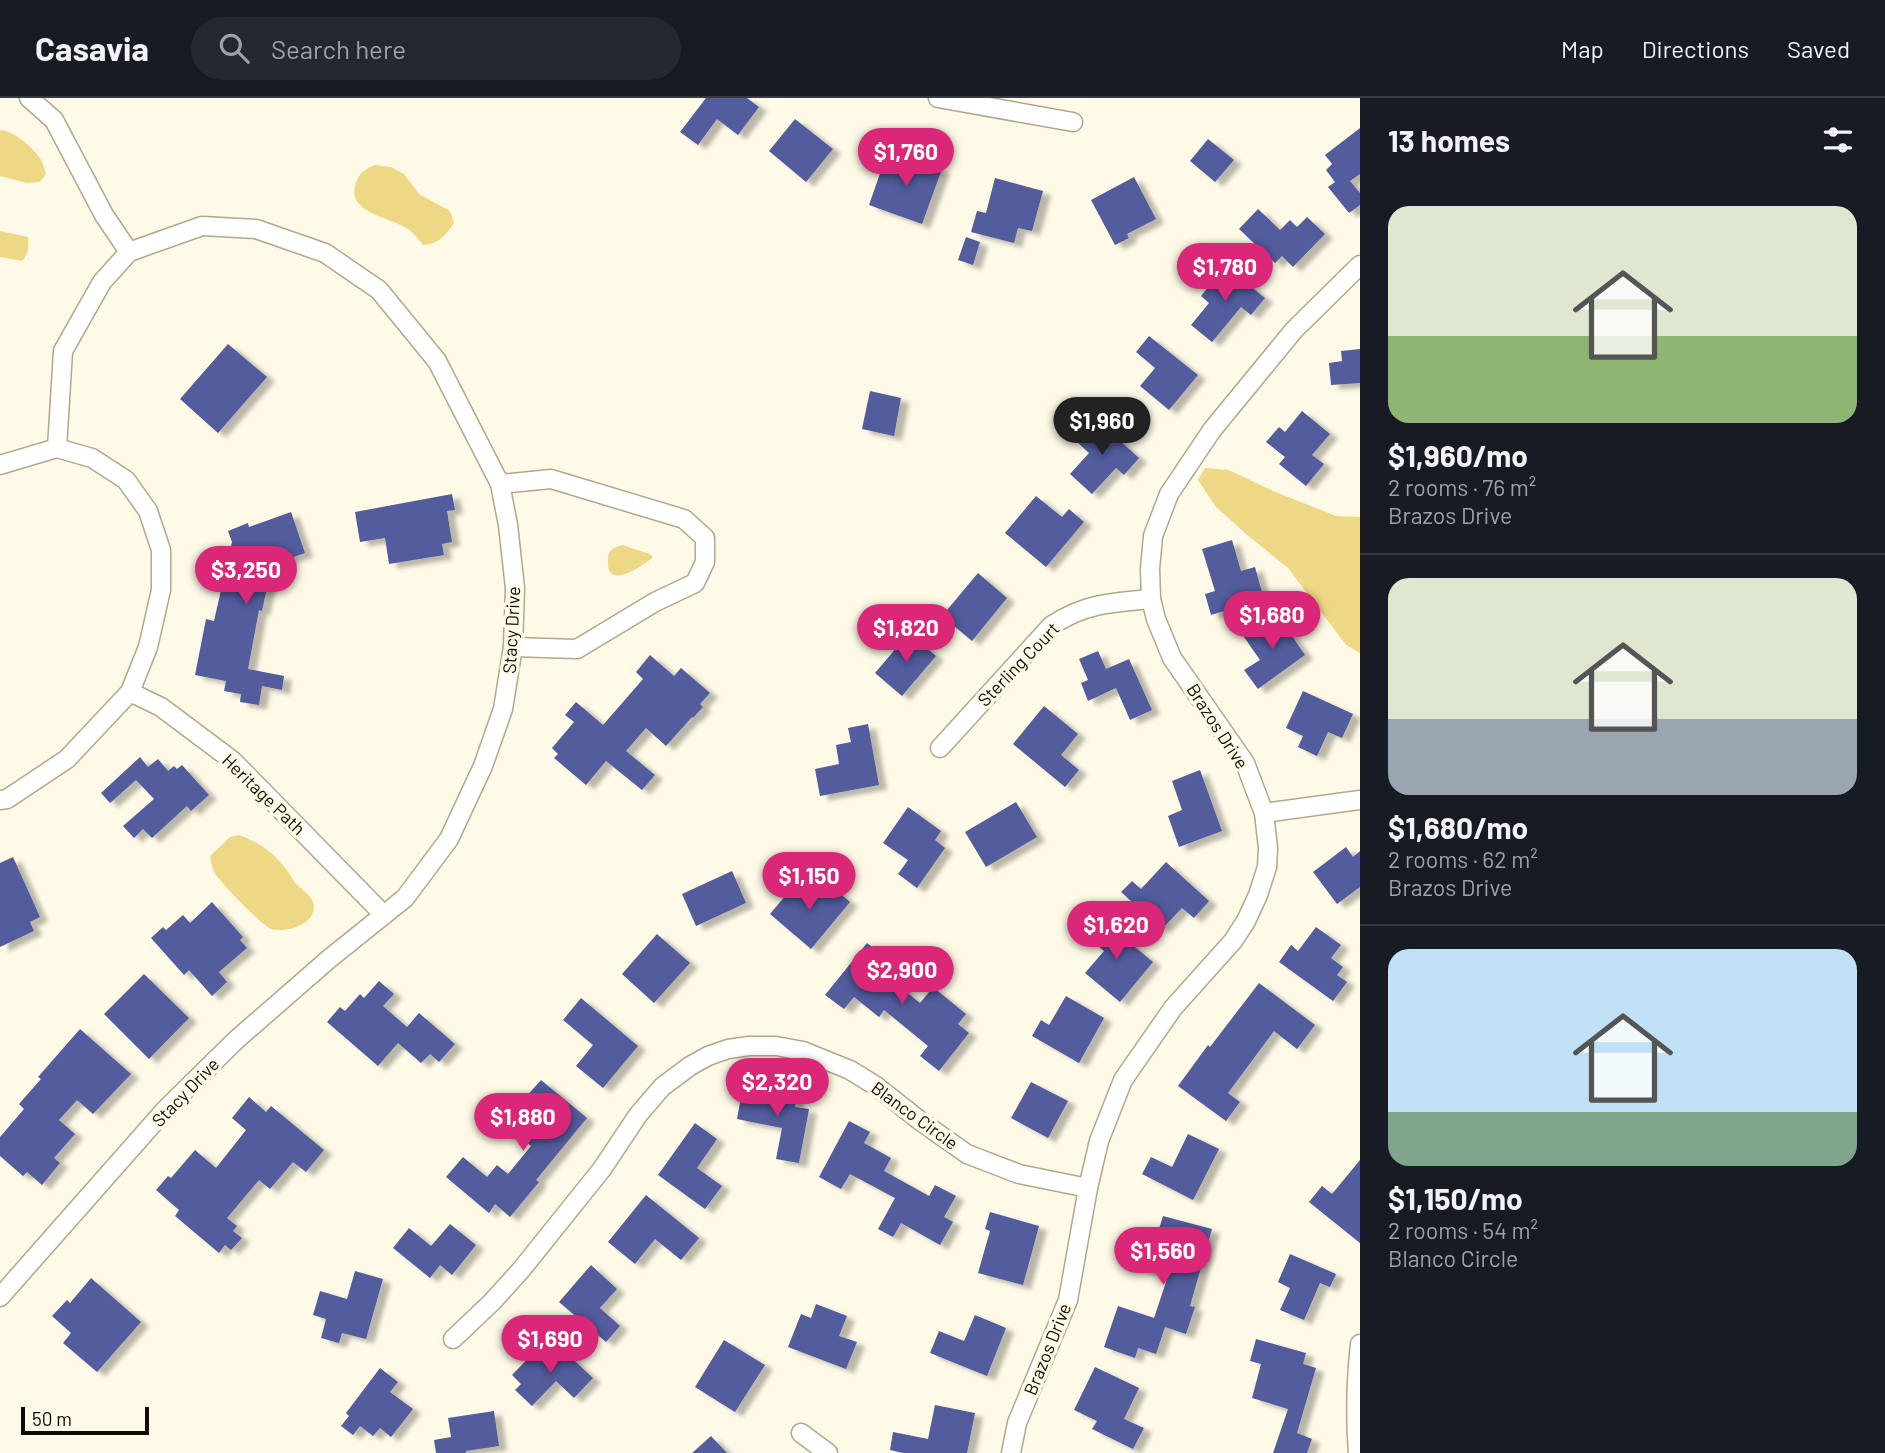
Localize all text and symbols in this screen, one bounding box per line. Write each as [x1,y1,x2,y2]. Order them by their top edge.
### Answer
search box [191,17,681,80]
text: Casavia [35,28,149,68]
icon: search [215,29,253,67]
text: Search here [271,33,406,64]
text: Map [1561,34,1604,63]
text: Directions [1642,34,1749,63]
text: Saved [1787,34,1850,63]
icon: filters [1819,121,1857,159]
text: 13 homes [1388,122,1510,158]
pin: $1,760 [849,129,963,188]
text: $1,760 [874,137,938,165]
pin: $1,780 [1168,244,1282,303]
text: $1,780 [1193,252,1257,280]
icon: home [1560,252,1686,378]
pin: $1,960 [1045,398,1159,457]
text: $1,960 [1069,406,1135,434]
text: $1,960/mo [1388,437,1528,473]
text: 2 rooms · 76 m² [1388,473,1536,501]
text: Brazos Drive [1388,501,1512,529]
pin: $3,250 [189,546,303,606]
text: $3,250 [211,555,281,583]
street label: Stacy Drive [498,586,524,674]
pin: $1,680 [1215,592,1329,651]
text: $1,680 [1239,600,1305,628]
pin: $1,820 [849,604,963,664]
text: $1,820 [873,613,939,641]
street label: Sterling Court [972,617,1064,711]
icon: home [1560,624,1686,750]
street label: Brazos Drive [1182,679,1254,773]
street label: Heritage Path [218,749,310,839]
text: $1,680/mo [1388,809,1528,845]
text: 2 rooms · 62 m² [1388,845,1538,873]
pin: $1,150 [752,852,866,912]
text: $1,150 [778,861,840,889]
text: Brazos Drive [1388,873,1512,901]
pin: $1,620 [1059,902,1173,961]
text: $1,620 [1083,910,1149,938]
pin: $2,900 [845,946,959,1006]
text: $2,900 [867,955,937,983]
icon: home [1560,995,1686,1121]
street label: Stacy Drive [147,1053,223,1131]
pin: $2,320 [720,1058,834,1118]
text: $2,320 [742,1067,812,1095]
street label: Blanco Circle [867,1076,963,1154]
pin: $1,880 [466,1094,580,1153]
text: $1,880 [490,1102,556,1130]
text: $1,150/mo [1388,1180,1523,1216]
text: 2 rooms · 54 m² [1388,1216,1538,1244]
pin: $1,560 [1106,1228,1220,1287]
text: $1,560 [1130,1236,1196,1264]
text: Blanco Circle [1388,1244,1518,1272]
street label: Brazos Drive [1019,1300,1075,1398]
pin: $1,690 [493,1316,607,1375]
text: $1,690 [517,1324,583,1352]
scale bar [21,1404,149,1436]
text: 50 m [32,1407,72,1430]

